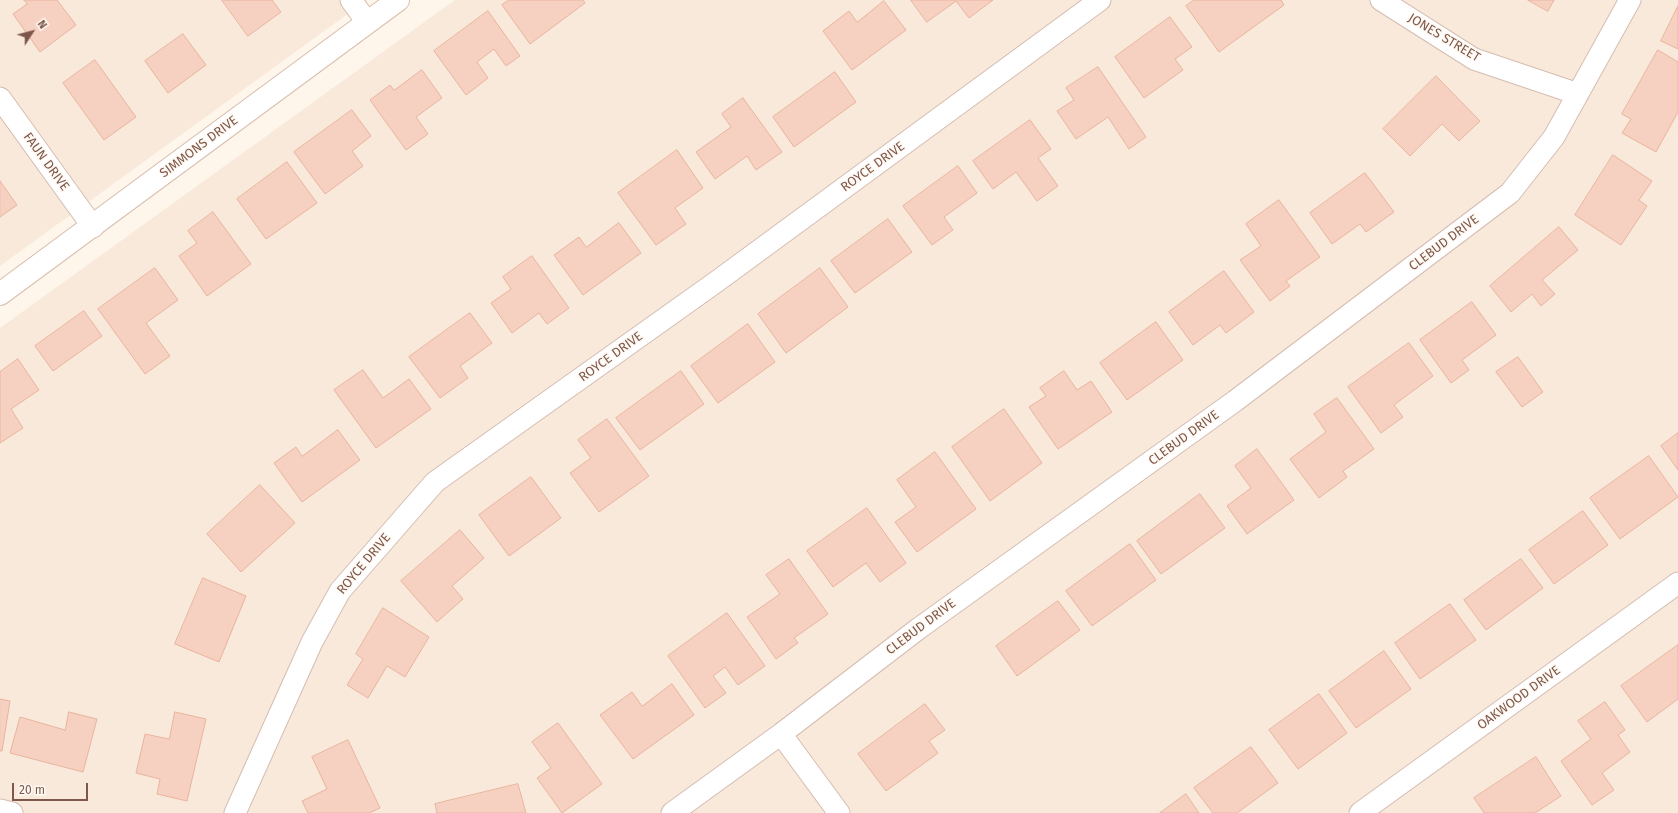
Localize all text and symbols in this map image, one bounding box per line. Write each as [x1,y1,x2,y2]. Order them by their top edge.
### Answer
street label: JONES STREET [1405,10,1483,66]
north arrow [12,12,52,52]
text: N [35,18,50,31]
street label: SIMMONS DRIVE [157,113,241,181]
street label: FAUN DRIVE [20,130,72,194]
street label: ROYCE DRIVE [838,139,908,195]
street label: CLEBUD DRIVE [1406,212,1482,274]
street label: ROYCE DRIVE [576,329,646,385]
street label: CLEBUD DRIVE [1146,407,1222,469]
street label: ROYCE DRIVE [334,530,394,598]
street label: CLEBUD DRIVE [883,596,959,658]
street label: OAKWOOD DRIVE [1474,663,1564,733]
scale bar [14,775,90,801]
text: 20 m [19,783,45,797]

